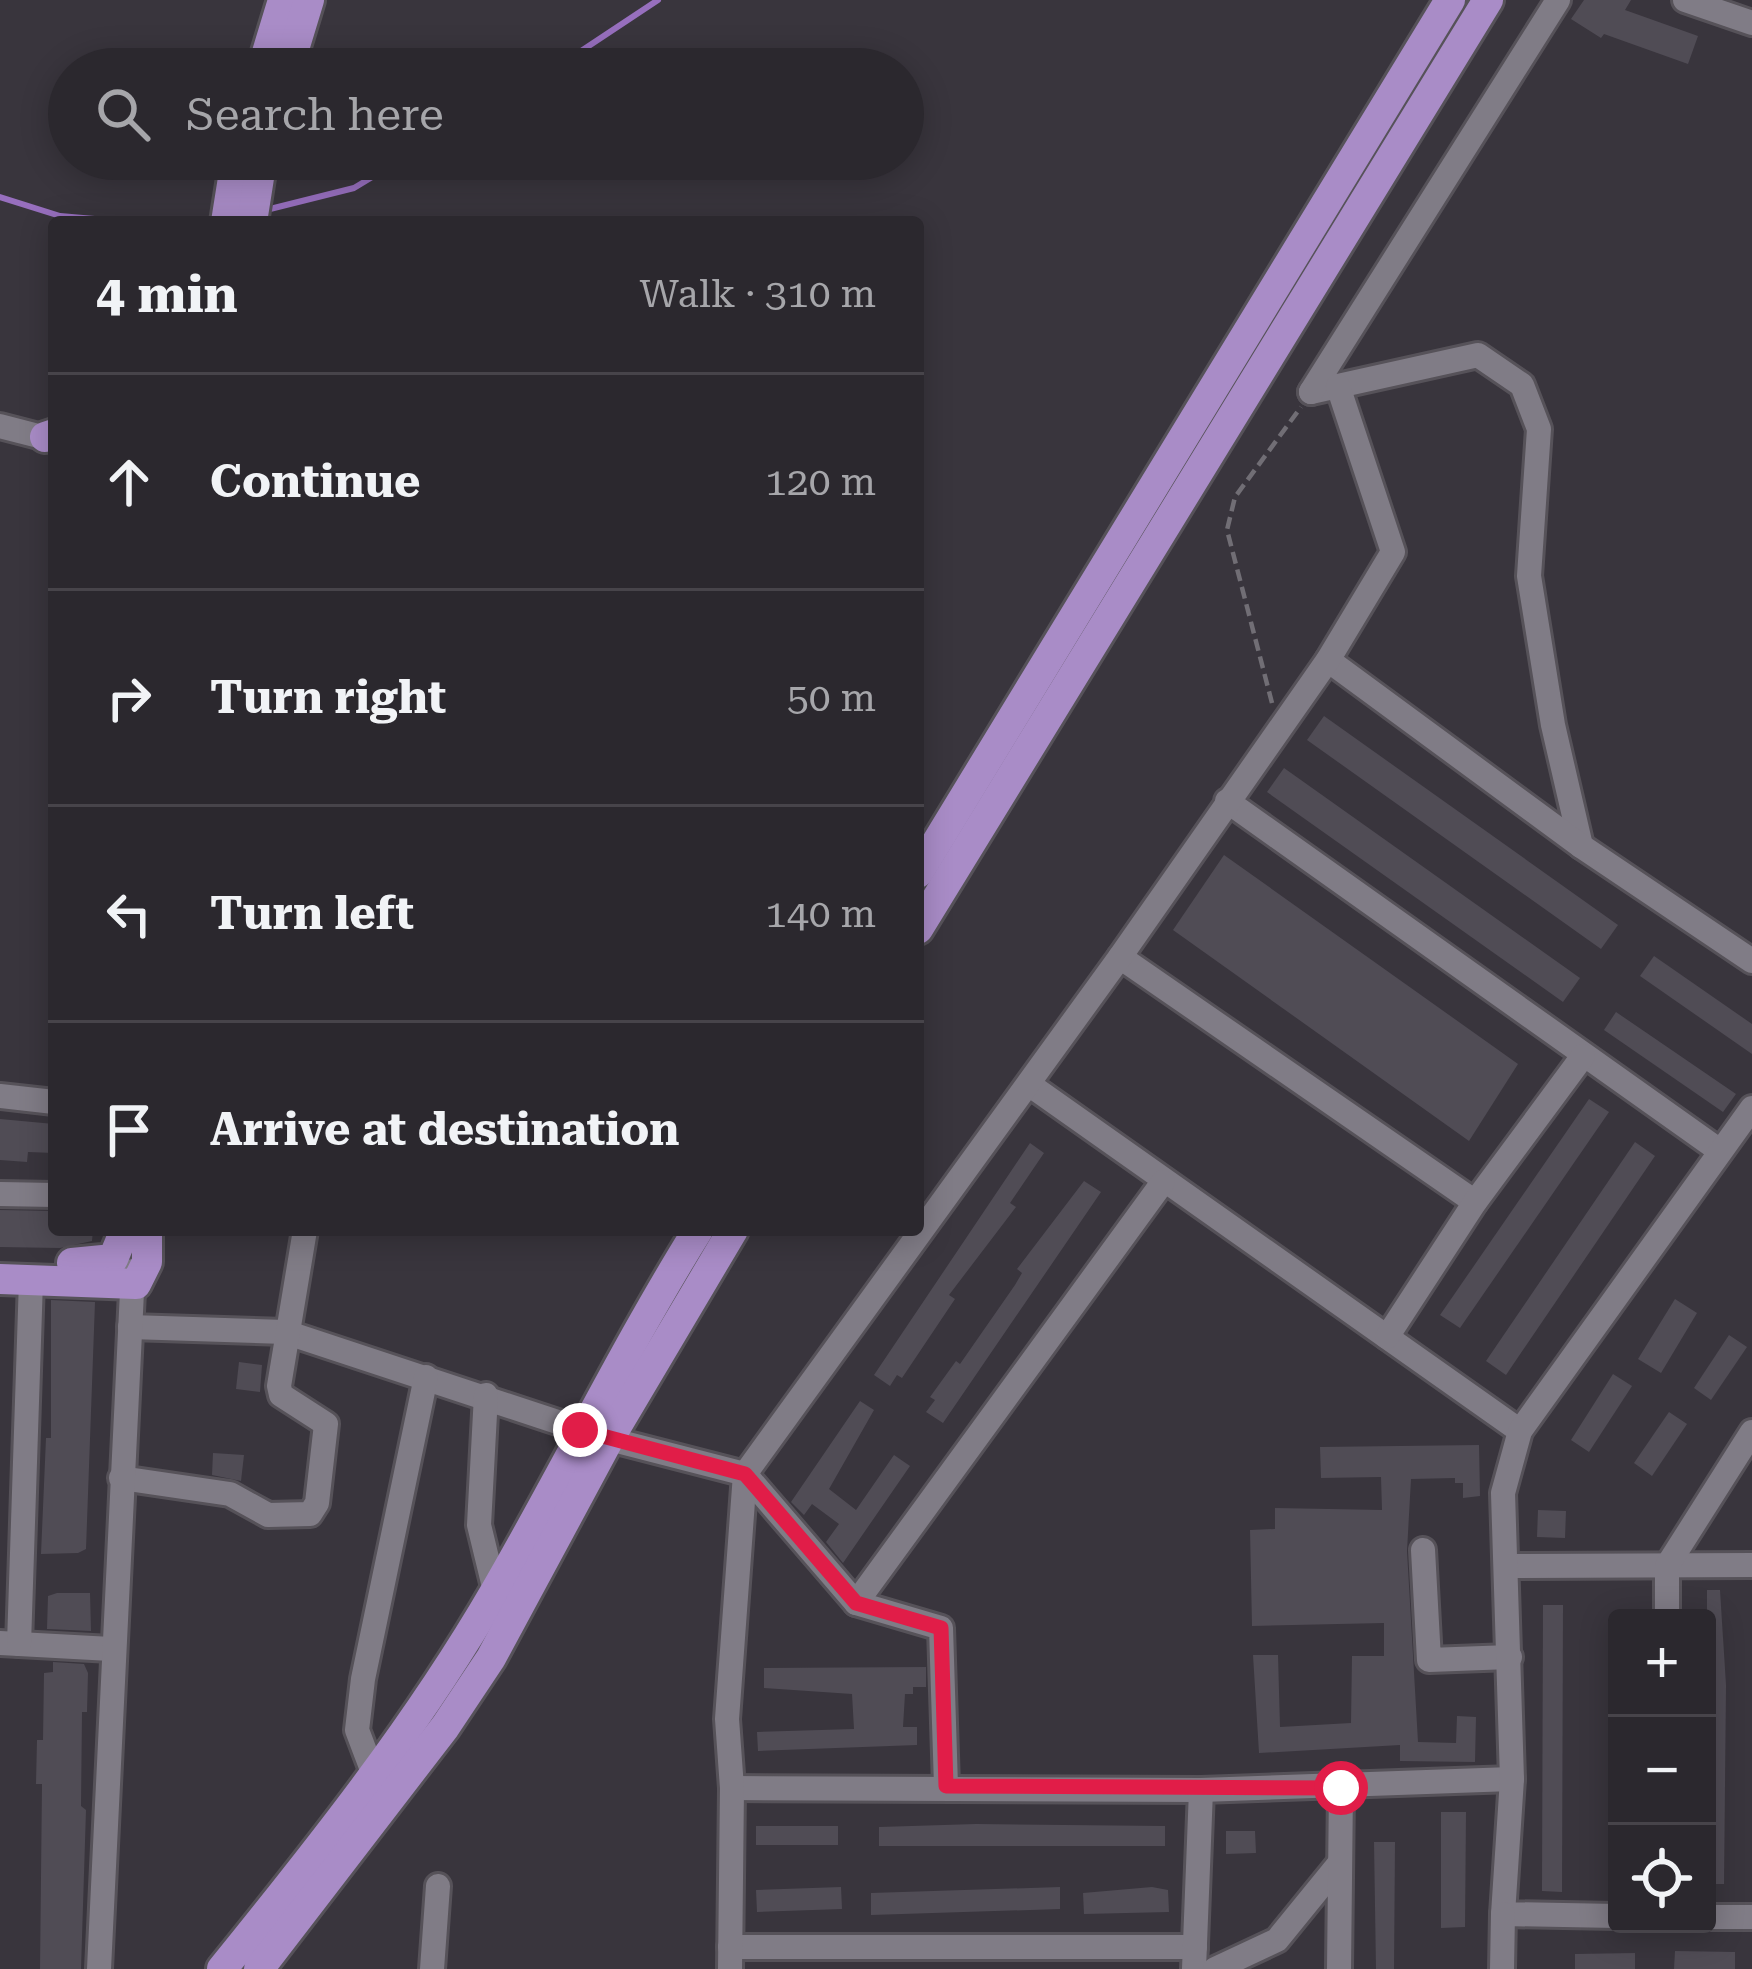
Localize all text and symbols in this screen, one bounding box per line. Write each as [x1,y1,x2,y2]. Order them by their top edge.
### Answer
search box [48,48,924,180]
icon: search [90,81,156,147]
text: Search here [186,88,444,141]
text: 4 min [96,265,238,324]
text: Walk · 310 m [640,271,876,317]
icon: ahead [96,449,162,515]
text: Continue [210,455,421,508]
text: 120 m [765,459,876,505]
icon: right [96,665,162,731]
text: Turn right [210,671,446,724]
text: 50 m [787,675,876,721]
icon: left [96,881,162,947]
text: Turn left [210,887,414,940]
text: 140 m [765,891,876,937]
icon: arrive [96,1097,162,1163]
text: Arrive at destination [210,1103,679,1156]
route end [553,1403,607,1457]
map controls [1608,1609,1716,1933]
button: + [1608,1609,1716,1717]
button: − [1608,1717,1716,1825]
route start [1314,1761,1368,1815]
button: locate [1608,1825,1716,1933]

